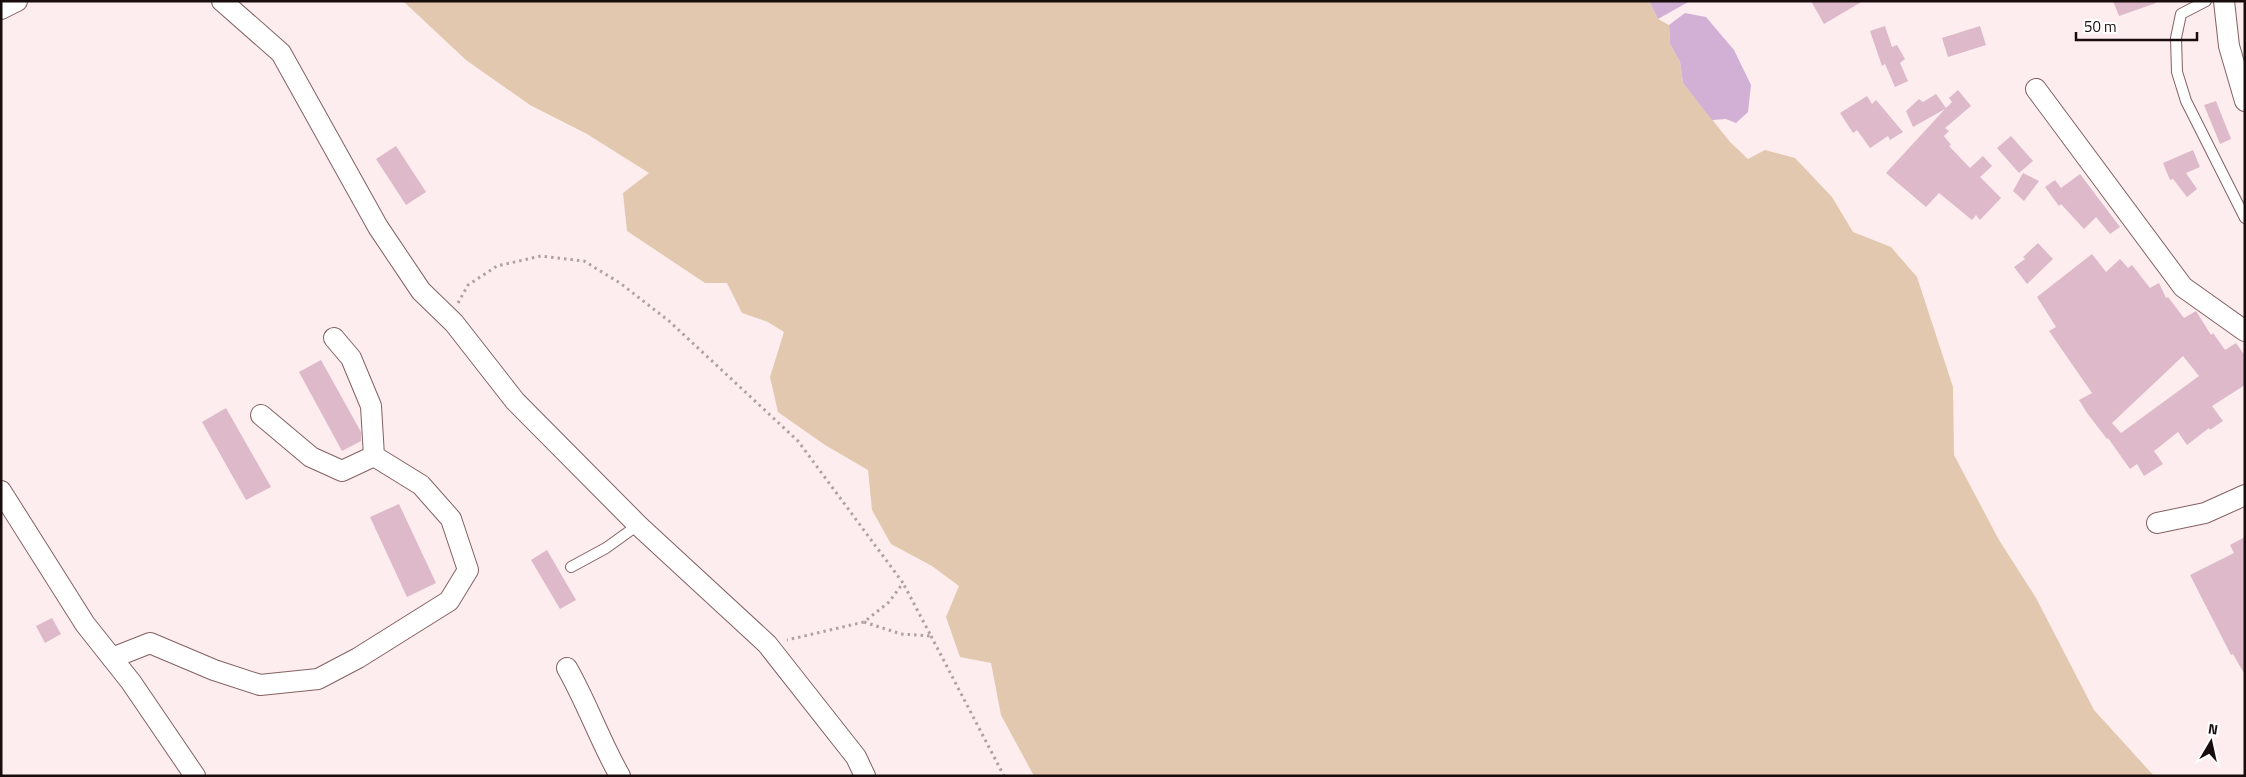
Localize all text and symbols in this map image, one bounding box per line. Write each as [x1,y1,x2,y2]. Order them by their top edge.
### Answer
scale bar [2076,10,2197,42]
text: 50 m [2084,15,2117,38]
north arrow [2186,717,2236,767]
text: N [2207,718,2220,740]

